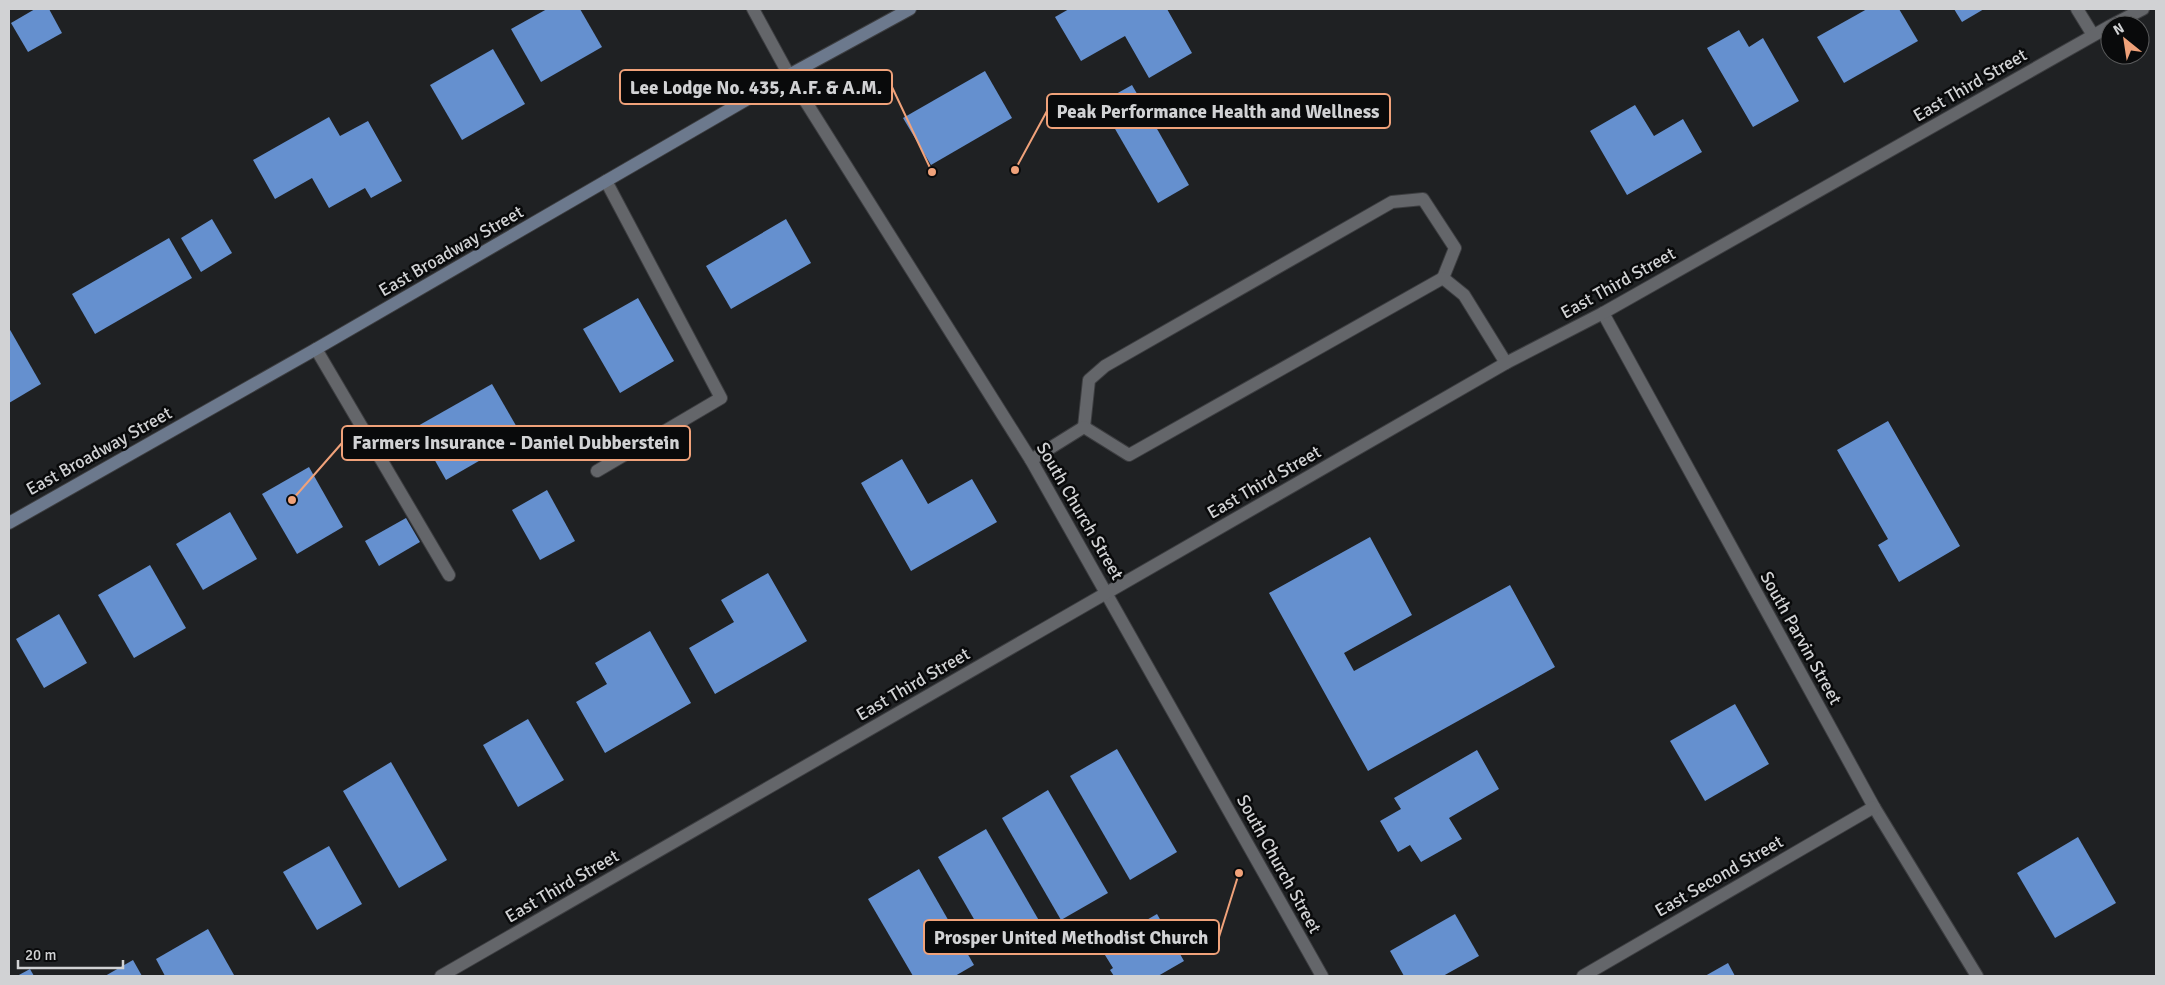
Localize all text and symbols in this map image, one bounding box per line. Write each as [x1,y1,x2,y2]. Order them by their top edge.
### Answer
north arrow [2100,15,2150,65]
text: N [2110,19,2127,39]
street label: East Third Street [1909,44,2031,126]
callout: Lee Lodge No. 435, A.F. & A.M. [620,70,892,104]
text: Lee Lodge No. 435, A.F. & A.M. [630,76,882,100]
callout: Peak Performance Health and Wellness [1047,94,1390,128]
text: Peak Performance Health and Wellness [1056,100,1380,124]
street label: East Broadway Street [375,201,527,301]
street label: East Third Street [1557,242,1679,324]
street label: East Broadway Street [22,402,176,500]
callout: Farmers Insurance - Daniel Dubberstein [342,426,690,460]
text: Farmers Insurance - Daniel Dubberstein [352,431,680,455]
street label: South Church Street [1032,438,1128,584]
street label: East Third Street [1203,441,1325,523]
street label: South Parvin Street [1755,568,1847,708]
street label: East Third Street [852,643,974,725]
street label: South Church Street [1232,791,1326,937]
street label: East Second Street [1651,830,1787,922]
street label: East Third Street [501,845,623,927]
callout: Prosper United Methodist Church [924,920,1219,954]
text: Prosper United Methodist Church [934,926,1208,950]
scale bar [18,938,122,970]
text: 20 m [25,946,56,964]

